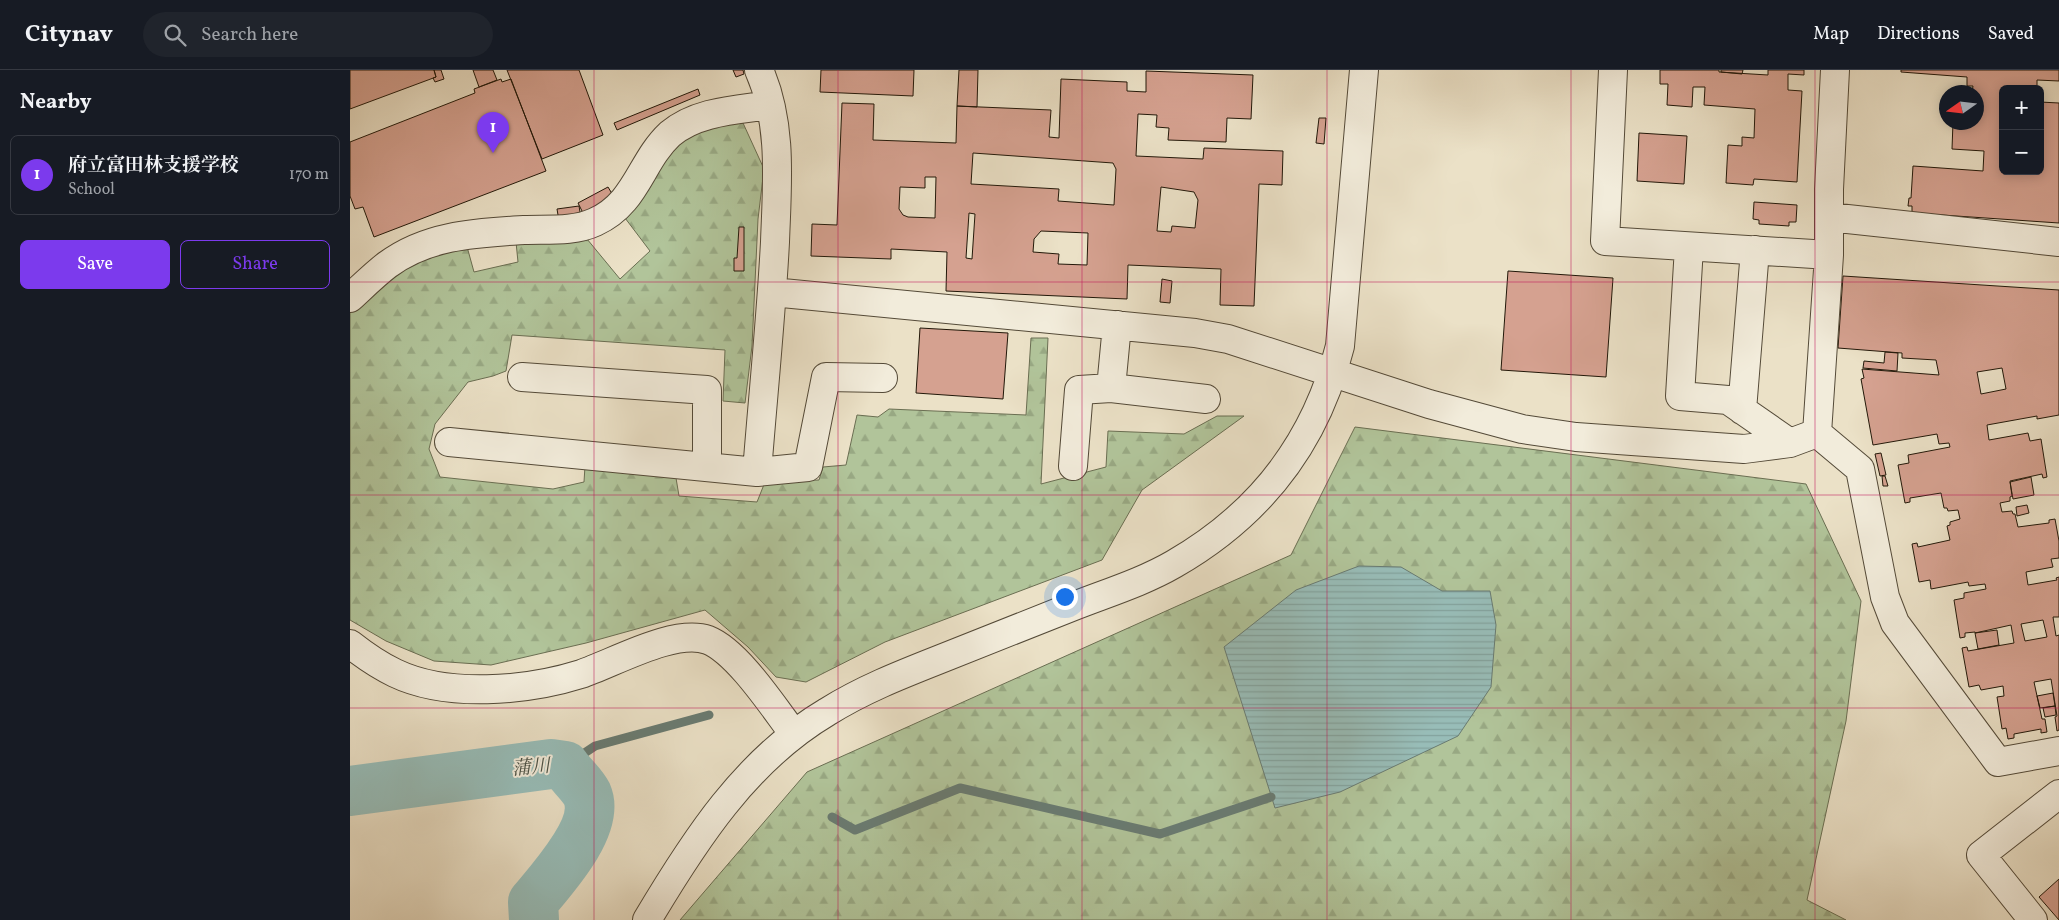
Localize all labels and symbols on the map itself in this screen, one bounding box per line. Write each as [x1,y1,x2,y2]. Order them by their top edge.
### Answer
north arrow [1939,85,1984,130]
pin: 1 [477,112,509,153]
your location [1052,584,1078,610]
water label: 蒲川 [511,753,553,783]

